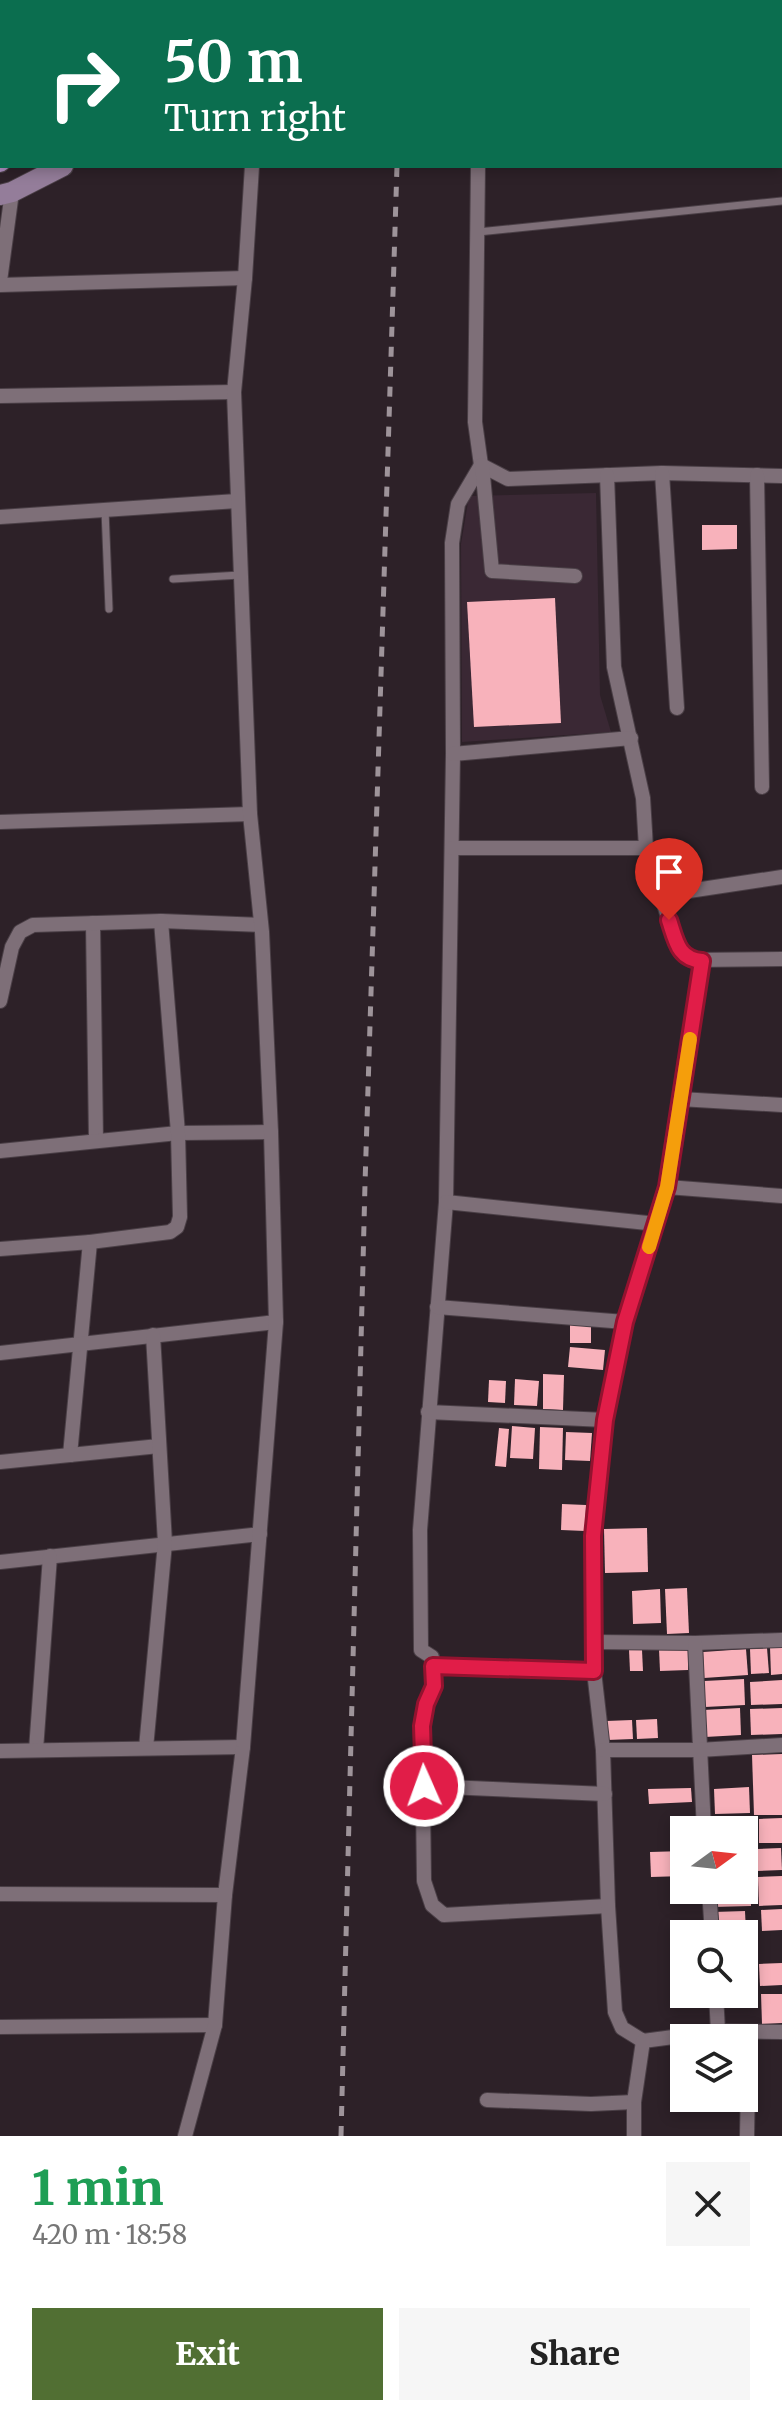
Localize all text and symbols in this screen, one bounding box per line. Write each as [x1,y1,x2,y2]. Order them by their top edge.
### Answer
text: 50 m [164,27,303,97]
icon: right [32,32,136,136]
text: Turn right [164,96,346,141]
pin [635,838,703,920]
icon: arrive [647,850,691,894]
position arrow [382,1744,466,1828]
north arrow [670,1816,758,1904]
map controls [670,1816,758,2112]
button: search [670,1920,758,2008]
button: layers [670,2024,758,2112]
text: 1 min [32,2158,164,2218]
button: close [666,2162,750,2246]
text: 420 m · 18:58 [32,2218,187,2251]
button: Exit [32,2308,383,2400]
button: Share [399,2308,750,2400]

